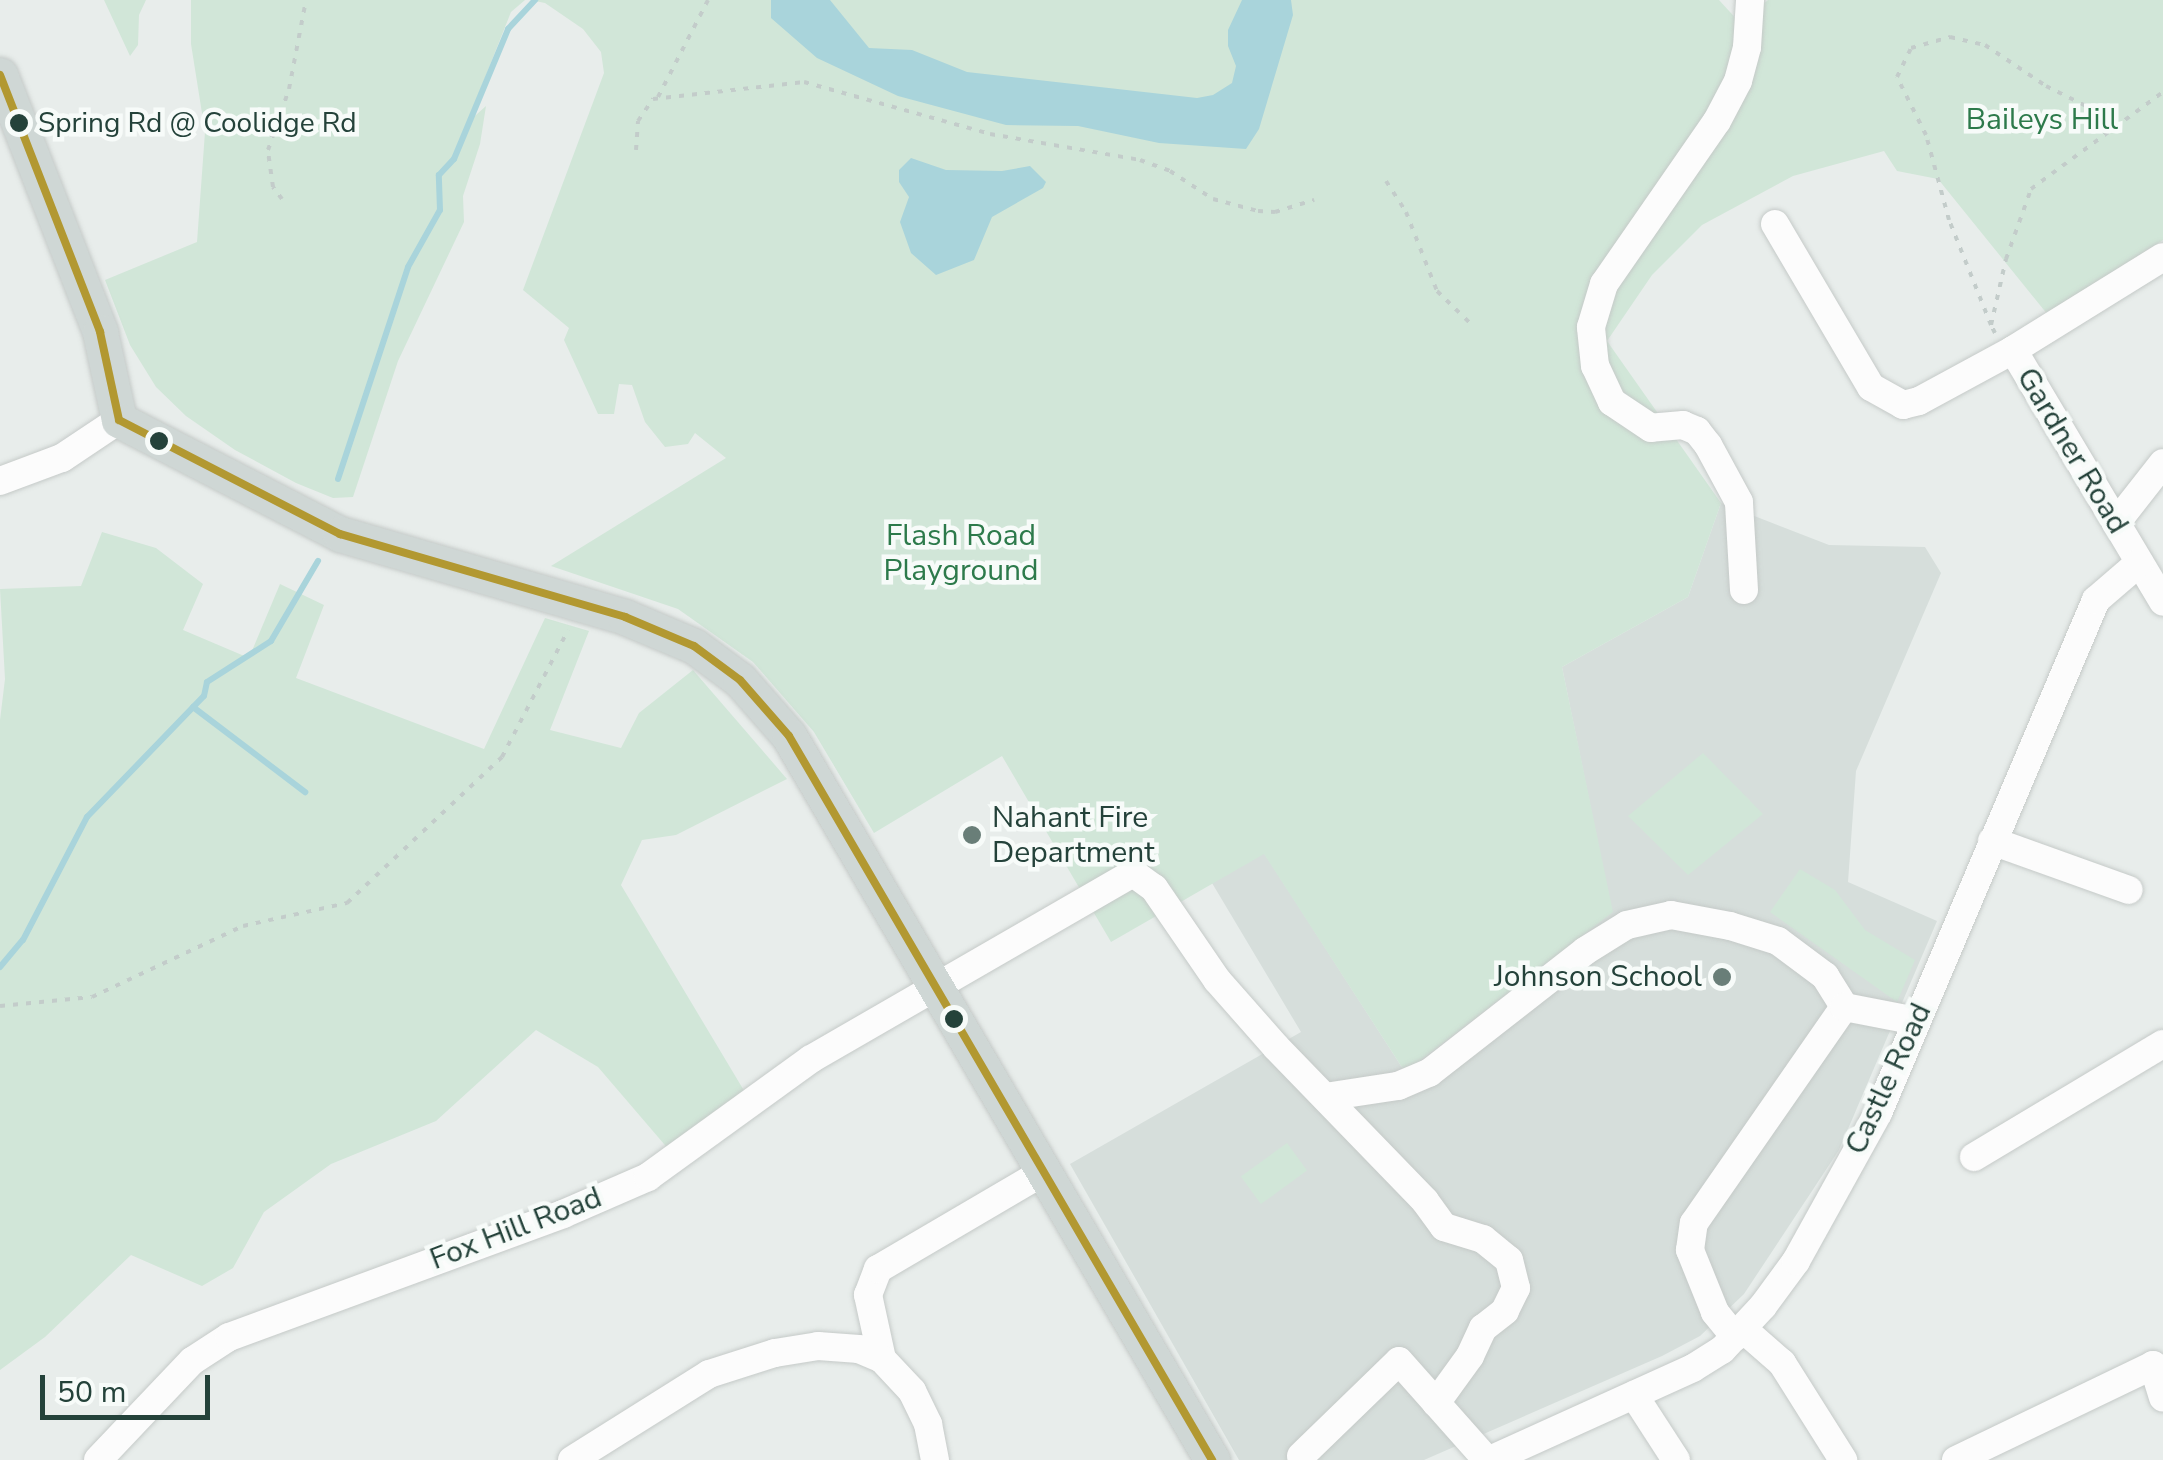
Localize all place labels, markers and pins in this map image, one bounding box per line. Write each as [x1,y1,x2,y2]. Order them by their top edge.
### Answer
place label: Spring Rd @ Coolidge Rd [38,106,357,140]
marker: Spring Rd @ Coolidge Rd [9,113,29,133]
unlabelled marker [149,431,169,451]
place label: Nahant Fire Department [992,800,1155,870]
marker: Nahant Fire Department [961,824,983,846]
place label: Johnson School [1494,959,1702,995]
marker: Johnson School [1711,966,1733,988]
unlabelled marker [944,1009,964,1029]

